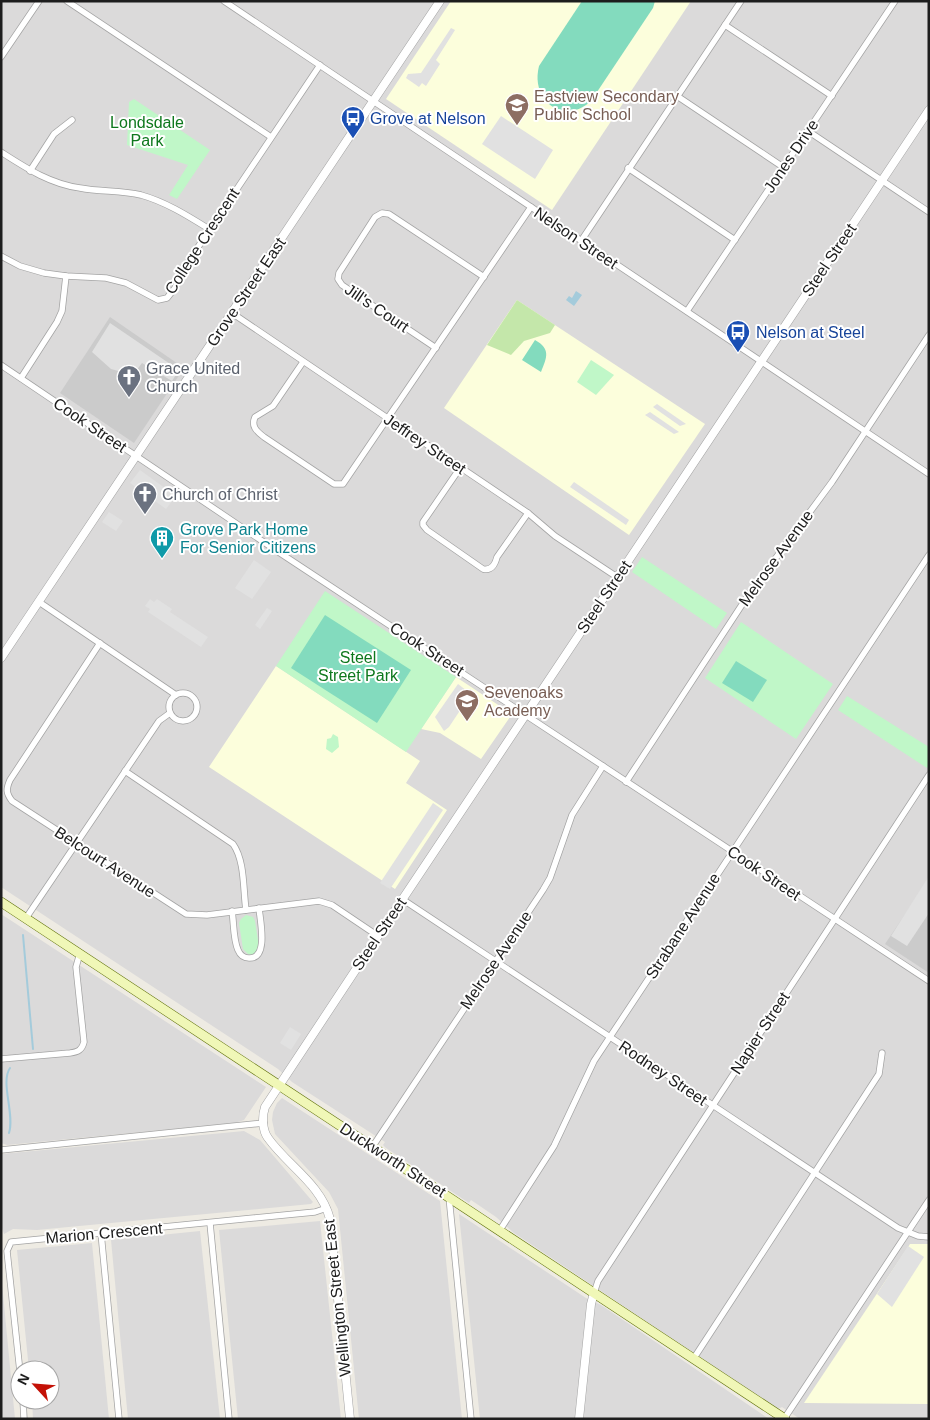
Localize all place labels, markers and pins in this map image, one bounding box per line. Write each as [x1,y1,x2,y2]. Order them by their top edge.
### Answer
place label: Eastview Secondary Public School [534,88,679,123]
school or university icon: Eastview Secondary Public School [504,92,530,126]
bus stop icon: Grove at Nelson [340,105,366,139]
place label: Grove at Nelson [370,110,486,127]
bus stop icon: Nelson at Steel [725,319,751,353]
place label: Nelson at Steel [756,324,865,341]
place label: Grace United Church [146,360,240,395]
church icon: Grace United Church [116,364,142,398]
church icon: Church of Christ [132,481,158,515]
place label: Church of Christ [162,486,278,503]
place label: Grove Park Home For Senior Citizens [180,521,316,556]
building icon: Grove Park Home For Senior Citizens [149,525,175,559]
place label: Sevenoaks Academy [484,684,563,719]
school or university icon: Sevenoaks Academy [454,688,480,722]

